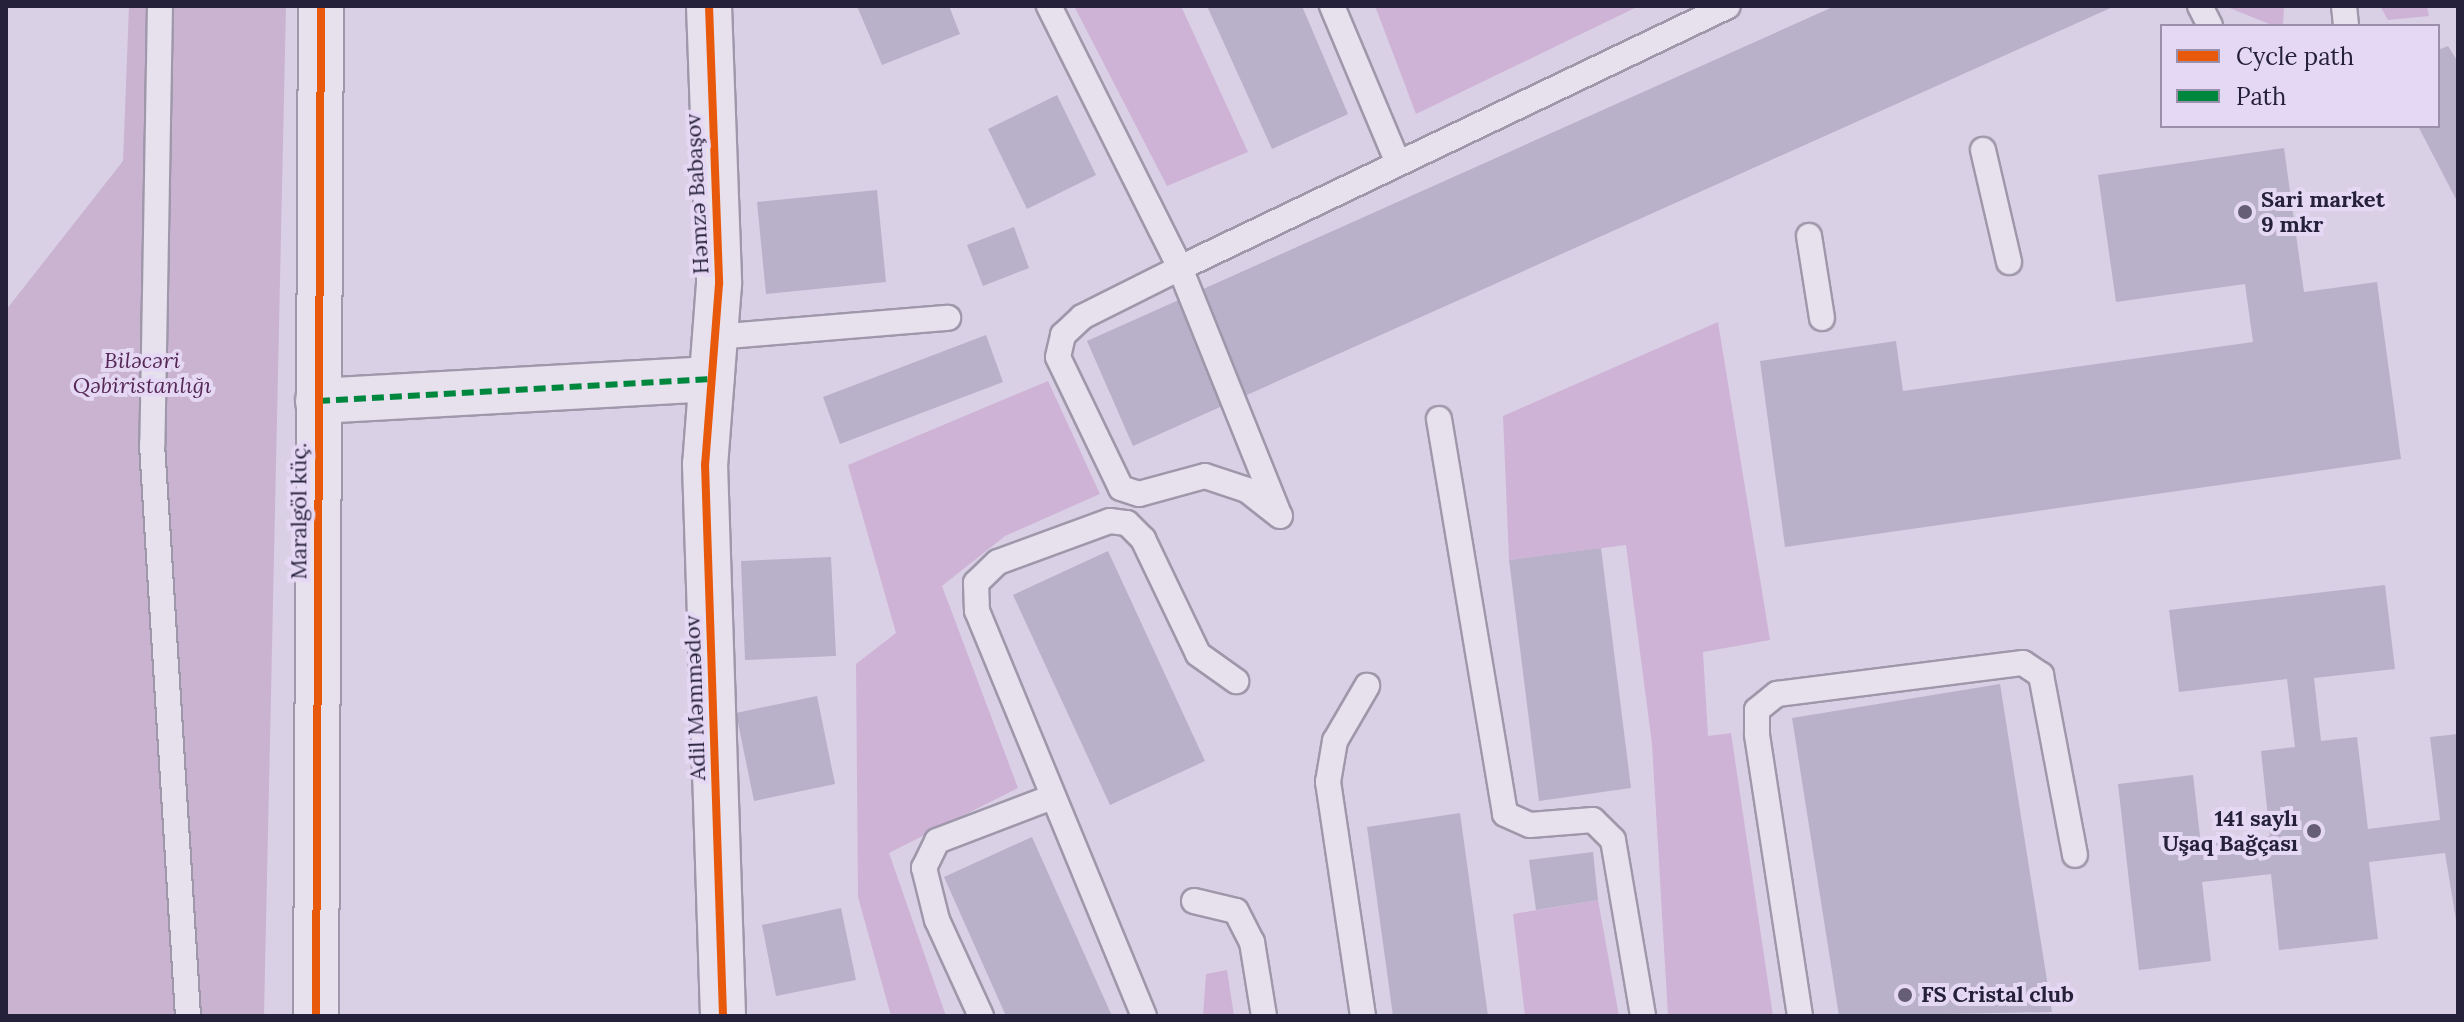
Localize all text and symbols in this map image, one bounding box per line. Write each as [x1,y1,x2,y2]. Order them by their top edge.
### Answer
legend [2160,24,2440,128]
text: Cycle path [2236,41,2354,72]
text: Path [2236,81,2286,112]
street label: Həmzə Babaşov [680,113,714,275]
place label: Sari market 9 mkr [2261,186,2385,238]
marker: Sari market 9 mkr [2236,203,2254,221]
park label: Biləcəri Qəbiristanlığı [73,347,211,398]
street label: Maralgöl küç. [286,442,312,580]
street label: Adil Məmmədov [679,615,711,781]
place label: 141 saylı Uşaq Bağçası [2162,805,2298,856]
marker: 141 saylı Uşaq Bağçası [2305,822,2323,840]
place label: FS Cristal club [1921,982,2074,1008]
marker: FS Cristal club [1896,986,1914,1004]

